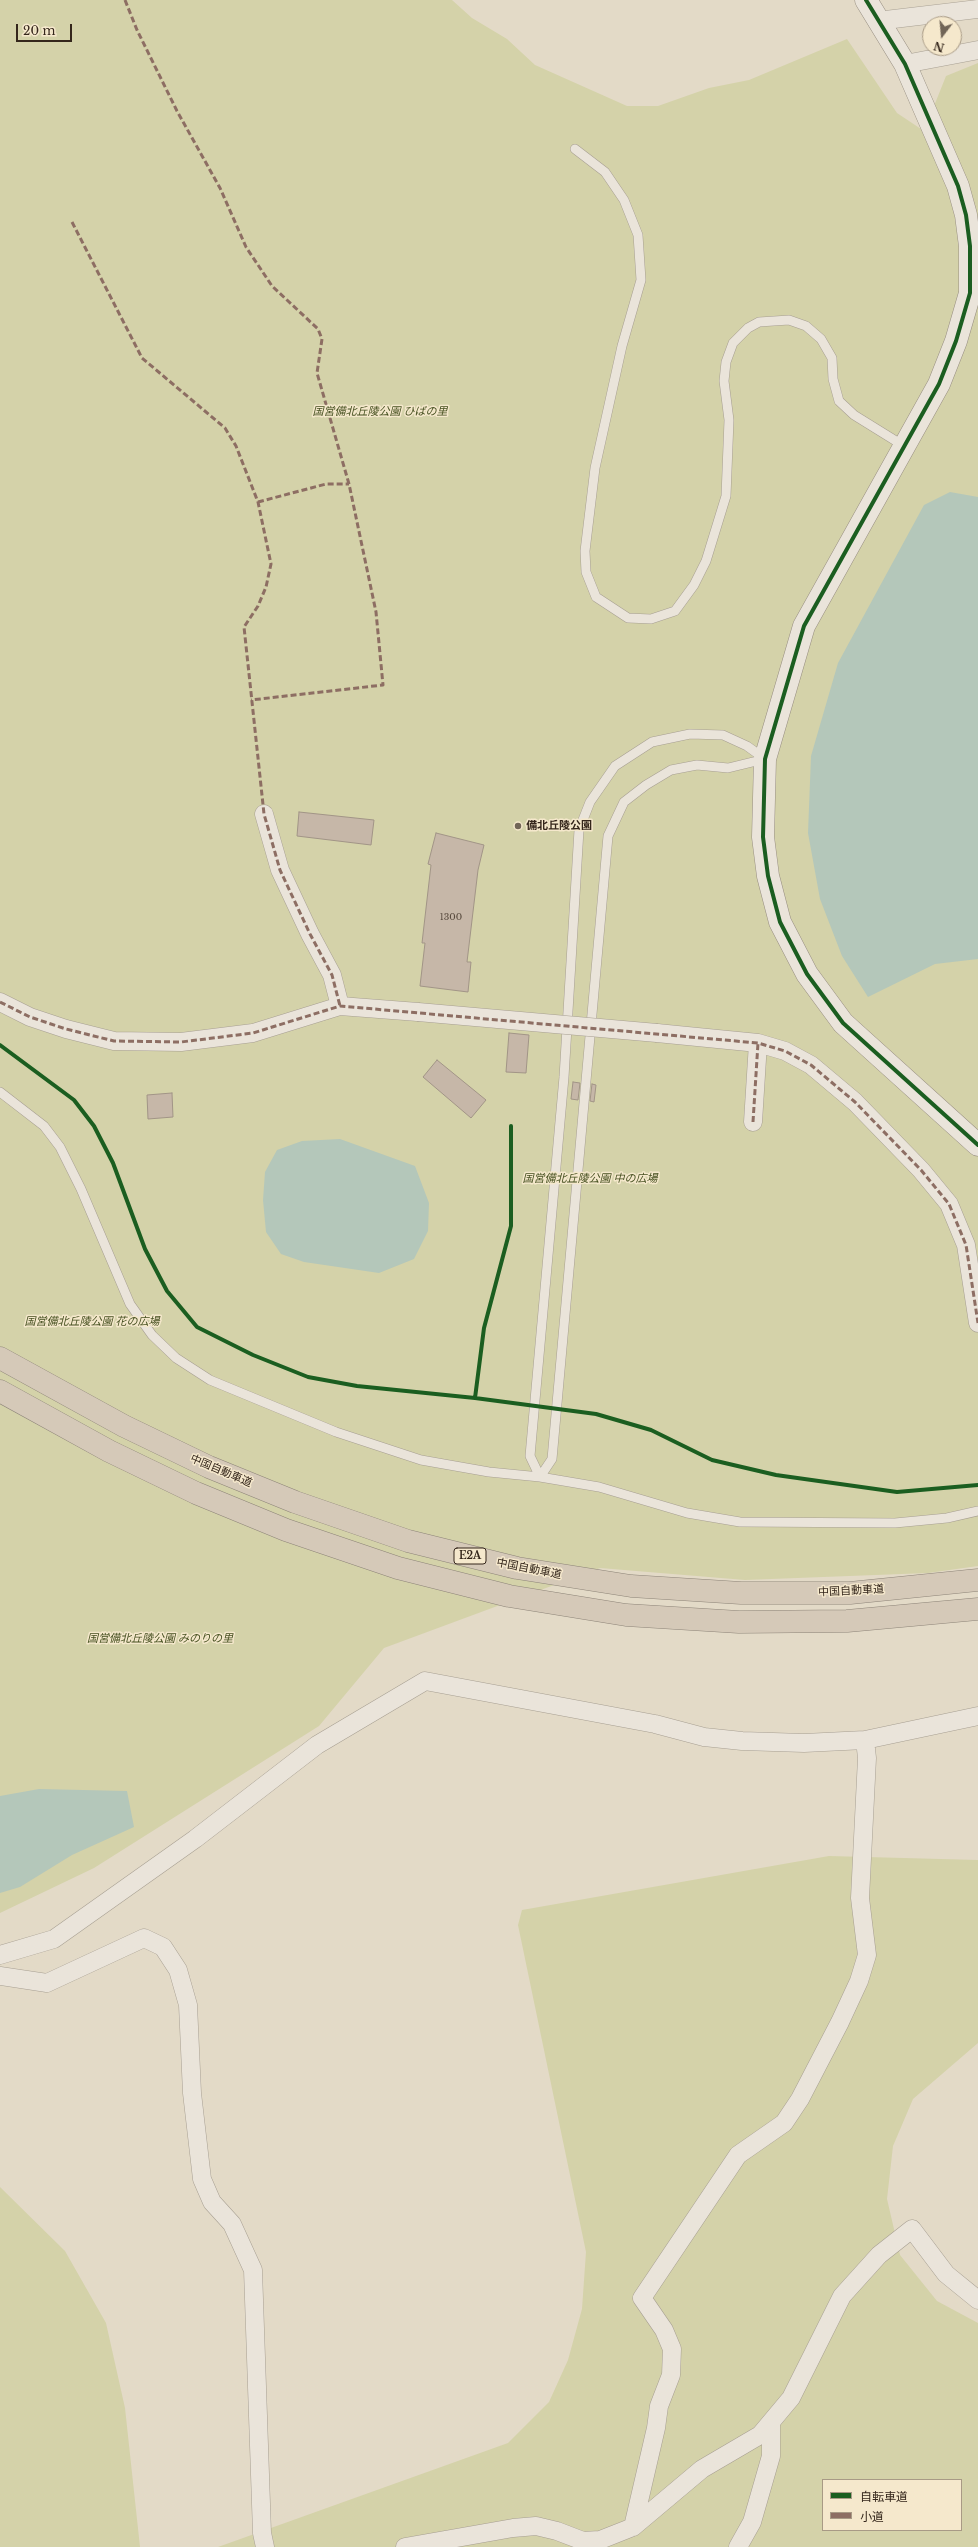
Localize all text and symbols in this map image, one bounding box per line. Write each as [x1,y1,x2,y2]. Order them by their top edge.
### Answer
scale bar [18,16,74,42]
north arrow [922,16,962,56]
text: 20 m [23,23,55,38]
text: N [932,38,946,55]
park label: 国営備北丘陵公園 ひばの里 [312,405,448,419]
place label: 備北丘陵公園 [526,819,592,833]
marker: 備北丘陵公園 [513,821,523,831]
house number: 1300 [440,912,462,922]
park label: 国営備北丘陵公園 中の広場 [522,1172,658,1186]
park label: 国営備北丘陵公園 花の広場 [24,1315,160,1329]
street label: 中国自動車道 [188,1452,254,1490]
road number: E2A [454,1548,486,1564]
street label: 中国自動車道 [495,1556,563,1582]
street label: 中国自動車道 [818,1583,884,1599]
park label: 国営備北丘陵公園 みのりの里 [87,1632,233,1646]
legend [822,2479,962,2531]
text: 自転車道 [860,2489,908,2504]
text: 小道 [860,2509,884,2524]

